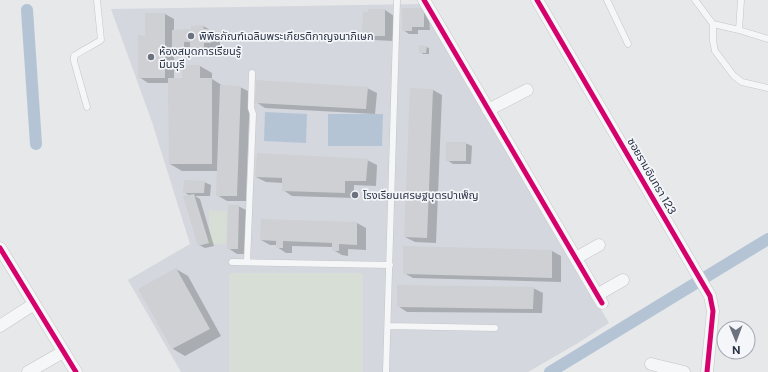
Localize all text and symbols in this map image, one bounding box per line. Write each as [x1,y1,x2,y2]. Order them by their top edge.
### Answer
place label: พิพิธภัณฑ์เฉลิมพระเกียรติกาญจนาภิเษก [199,30,374,42]
marker: พิพิธภัณฑ์เฉลิมพระเกียรติกาญจนาภิเษก [186,31,196,41]
place label: ห้องสมุดการเรียนรู้ มีนบุรี [159,45,242,71]
marker: ห้องสมุดการเรียนรู้ มีนบุรี [146,52,156,62]
street label: ซอยรามอินทรา 123 [625,136,679,216]
place label: โรงเรียนเศรษฐบุตรบำเพ็ญ [363,189,479,202]
marker: โรงเรียนเศรษฐบุตรบำเพ็ญ [350,190,360,200]
north arrow [716,320,756,360]
text: N [732,344,741,356]

